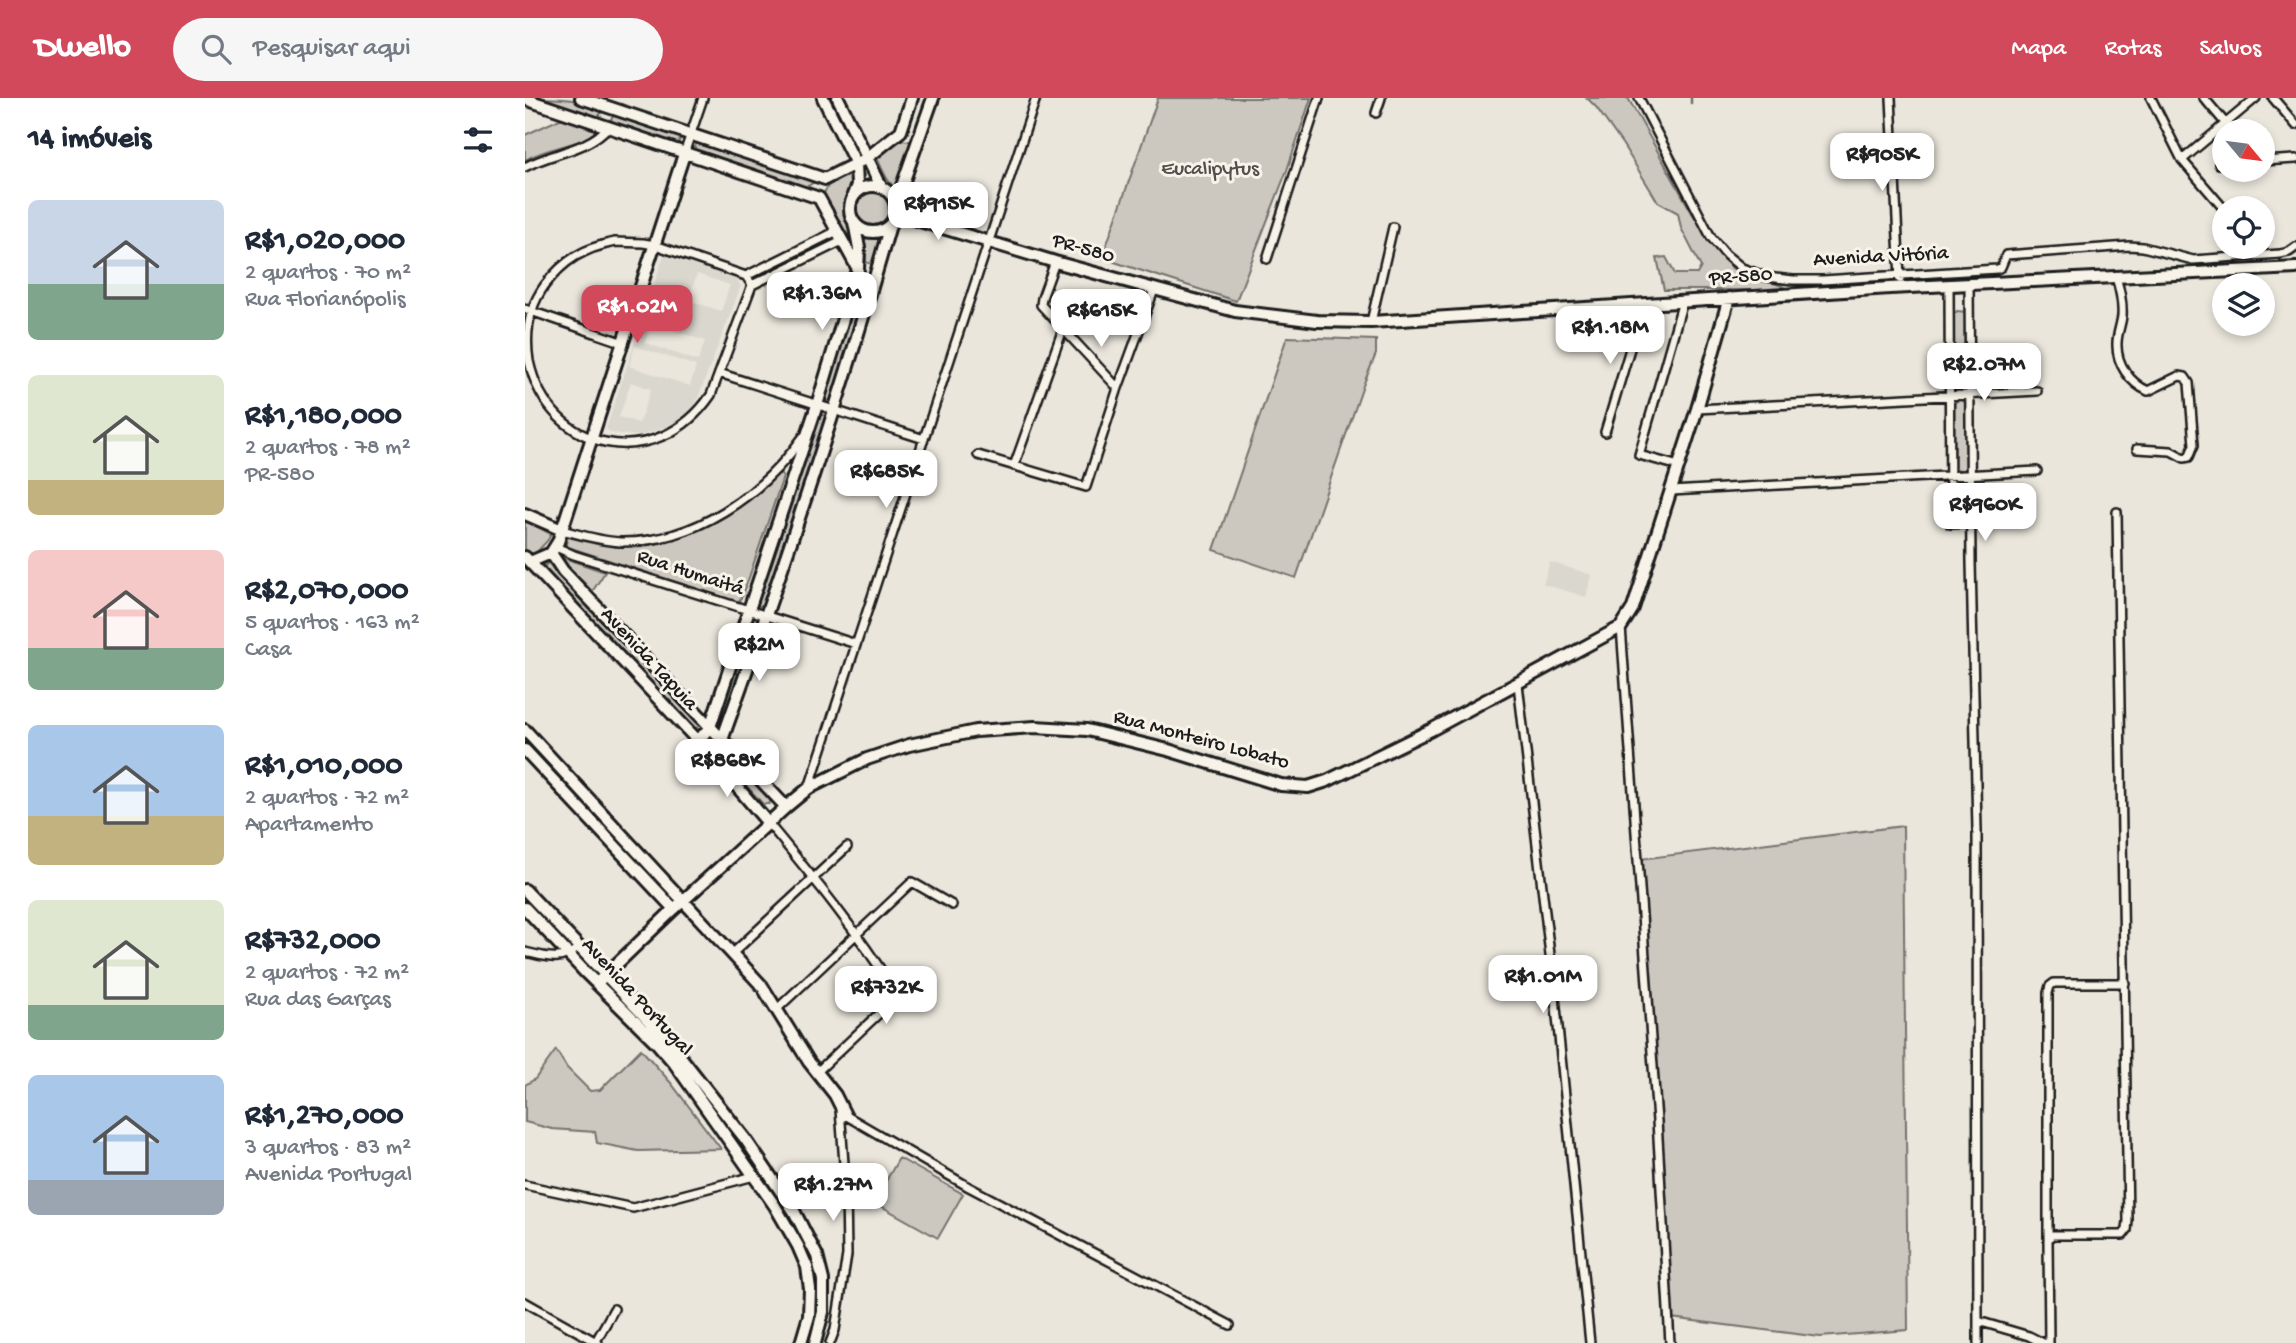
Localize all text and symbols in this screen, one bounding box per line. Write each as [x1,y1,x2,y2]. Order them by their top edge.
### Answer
search box [173,18,663,81]
text: Dwello [35,30,131,68]
icon: search [197,30,235,68]
text: Pesquisar aqui [253,34,411,65]
text: Mapa [2011,35,2066,64]
text: Rotas [2104,35,2161,64]
text: Salvos [2199,35,2261,64]
north arrow [2212,119,2275,182]
map controls [2212,119,2275,336]
icon: filters [459,121,497,159]
text: 14 imóveis [28,123,151,158]
pin: R$905K [1825,134,1939,193]
text: R$905K [1846,142,1918,169]
park label: Eucalipytus [1161,158,1260,183]
pin: R$915K [881,183,995,242]
text: R$915K [904,191,972,218]
button: locate [2212,196,2275,259]
text: R$1,020,000 [245,225,405,260]
icon: home [84,228,168,312]
street label: PR-580 [1048,229,1117,271]
street label: Avenida Vitória [1813,242,1951,274]
text: 2 quartos · 70 m² [245,260,411,287]
street label: PR-580 [1707,263,1774,293]
pin: R$1.36M [757,272,887,332]
button: layers [2212,273,2275,336]
text: R$1.36M [783,281,861,308]
pin: R$1.02M [572,286,702,345]
text: Rua Florianópolis [245,287,405,314]
pin: R$615K [1044,289,1158,349]
text: R$1.02M [597,294,677,321]
text: R$615K [1067,298,1135,325]
pin: R$1.18M [1545,306,1675,366]
text: R$1.18M [1572,315,1648,342]
pin: R$2.07M [1919,344,2049,403]
text: R$2.07M [1943,352,2025,379]
text: R$1,180,000 [245,400,402,435]
icon: home [84,403,168,487]
text: 2 quartos · 78 m² [245,435,411,462]
pin: R$685K [829,450,943,510]
text: R$685K [850,459,922,486]
text: PR-580 [245,462,315,489]
pin: R$960K [1928,484,2042,543]
text: R$960K [1949,492,2021,519]
street label: Rua Humaitá [634,545,748,603]
text: R$2,070,000 [245,575,409,610]
icon: home [84,578,168,662]
street label: Avenida Tapuia [594,603,703,718]
text: 5 quartos · 163 m² [245,610,420,637]
pin: R$2M [718,624,800,683]
text: R$2M [734,632,784,659]
text: Casa [245,637,291,664]
street label: Rua Monteiro Lobato [1110,706,1292,777]
pin: R$868K [670,740,784,799]
text: R$868K [691,748,763,775]
text: R$1,010,000 [245,750,402,785]
icon: home [84,753,168,837]
text: 2 quartos · 72 m² [245,785,409,812]
text: Apartamento [245,812,373,839]
text: R$732,000 [245,925,381,960]
icon: home [84,928,168,1012]
street label: Avenida Portugal [575,934,697,1062]
pin: R$1.01M [1478,956,1608,1015]
text: 2 quartos · 72 m² [245,960,409,987]
text: R$1.01M [1504,964,1582,991]
pin: R$732K [829,967,943,1026]
text: R$732K [851,975,921,1002]
text: Rua das Garças [245,987,391,1014]
text: R$1,270,000 [245,1100,404,1135]
icon: home [84,1103,168,1187]
text: 3 quartos · 83 m² [245,1135,411,1162]
text: Avenida Portugal [245,1162,412,1189]
pin: R$1.27M [768,1164,898,1223]
text: R$1.27M [794,1172,872,1199]

